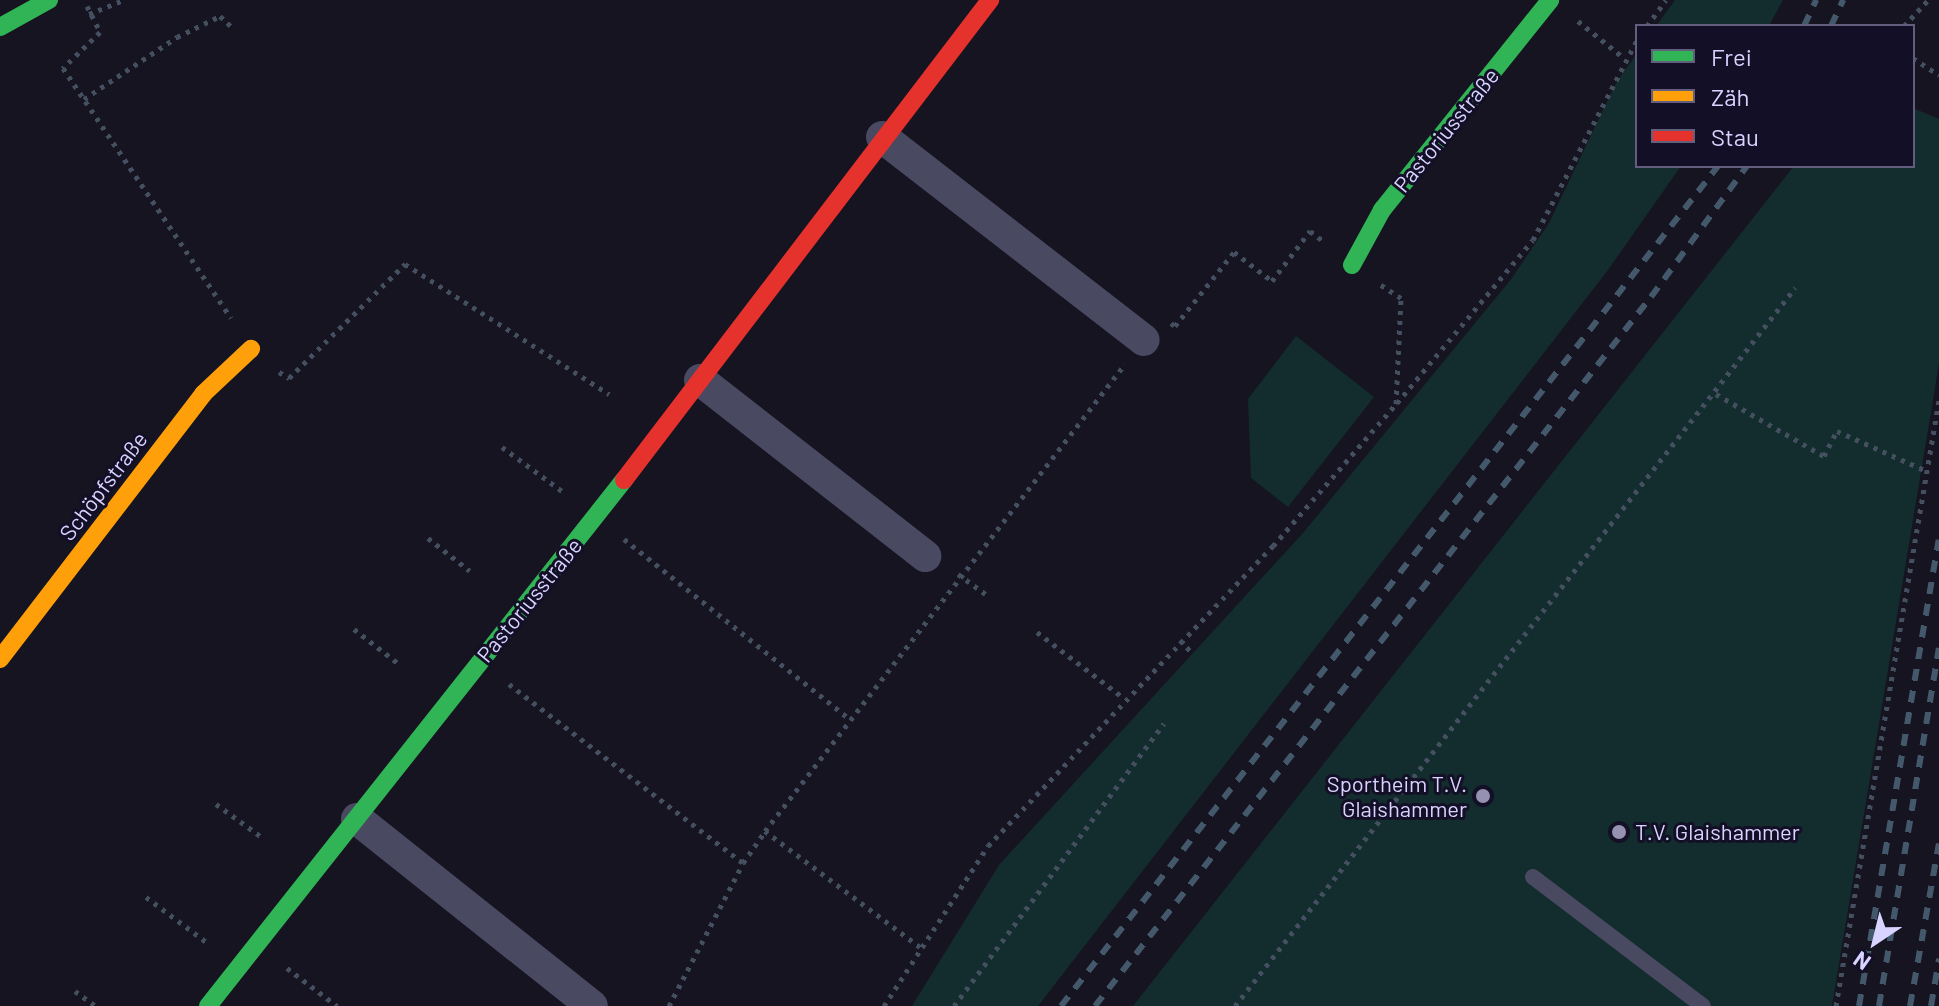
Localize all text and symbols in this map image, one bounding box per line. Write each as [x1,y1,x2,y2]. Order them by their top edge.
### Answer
legend [1635,24,1915,168]
text: Frei [1711,42,1752,71]
street label: Pastoriusstraße [1388,63,1504,197]
text: Zäh [1711,82,1749,111]
text: Stau [1711,122,1759,151]
street label: Schöpfstraße [54,426,152,546]
street label: Pastoriusstraße [471,533,587,667]
place label: Sportheim T.V. Glaishammer [1327,770,1467,822]
marker: Sportheim T.V. Glaishammer [1474,787,1492,805]
place label: T.V. Glaishammer [1635,819,1800,845]
marker: T.V. Glaishammer [1610,823,1628,841]
north arrow [1835,902,1915,982]
text: N [1848,947,1875,977]

